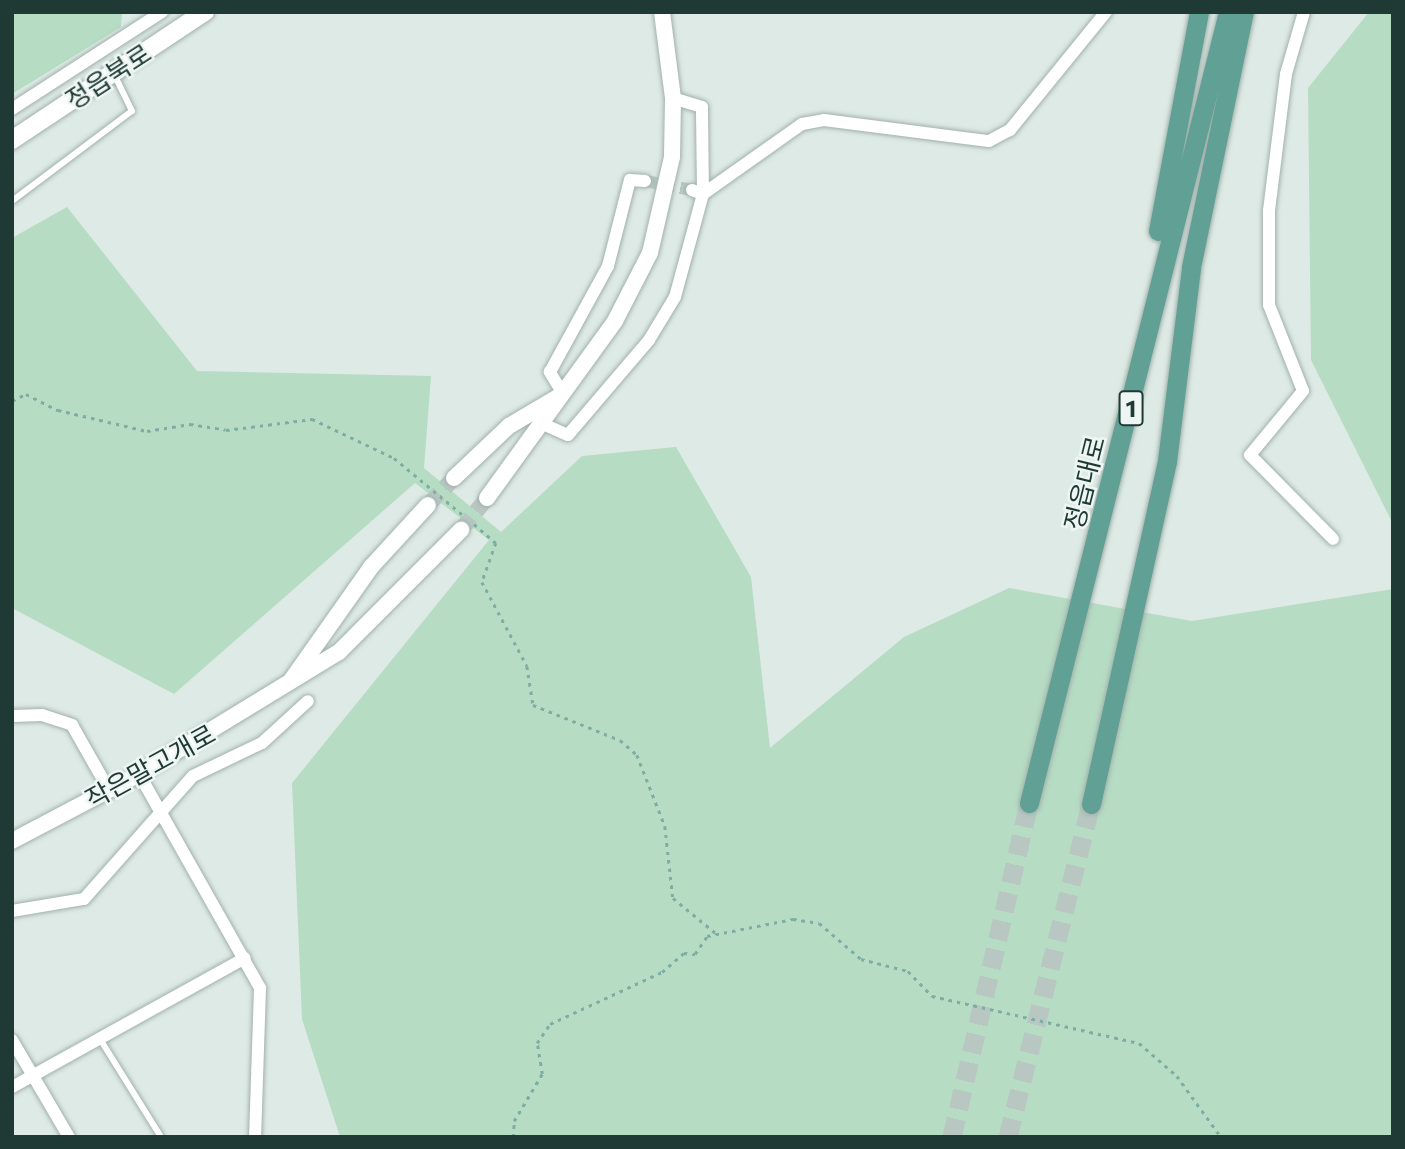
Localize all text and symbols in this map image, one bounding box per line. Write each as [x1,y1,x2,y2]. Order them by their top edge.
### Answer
street label: 정읍북로 [59,37,157,115]
road number: 1 [1117,388,1145,428]
street label: 정읍대로 [1057,433,1111,533]
street label: 작은말고개로 [80,718,220,814]

